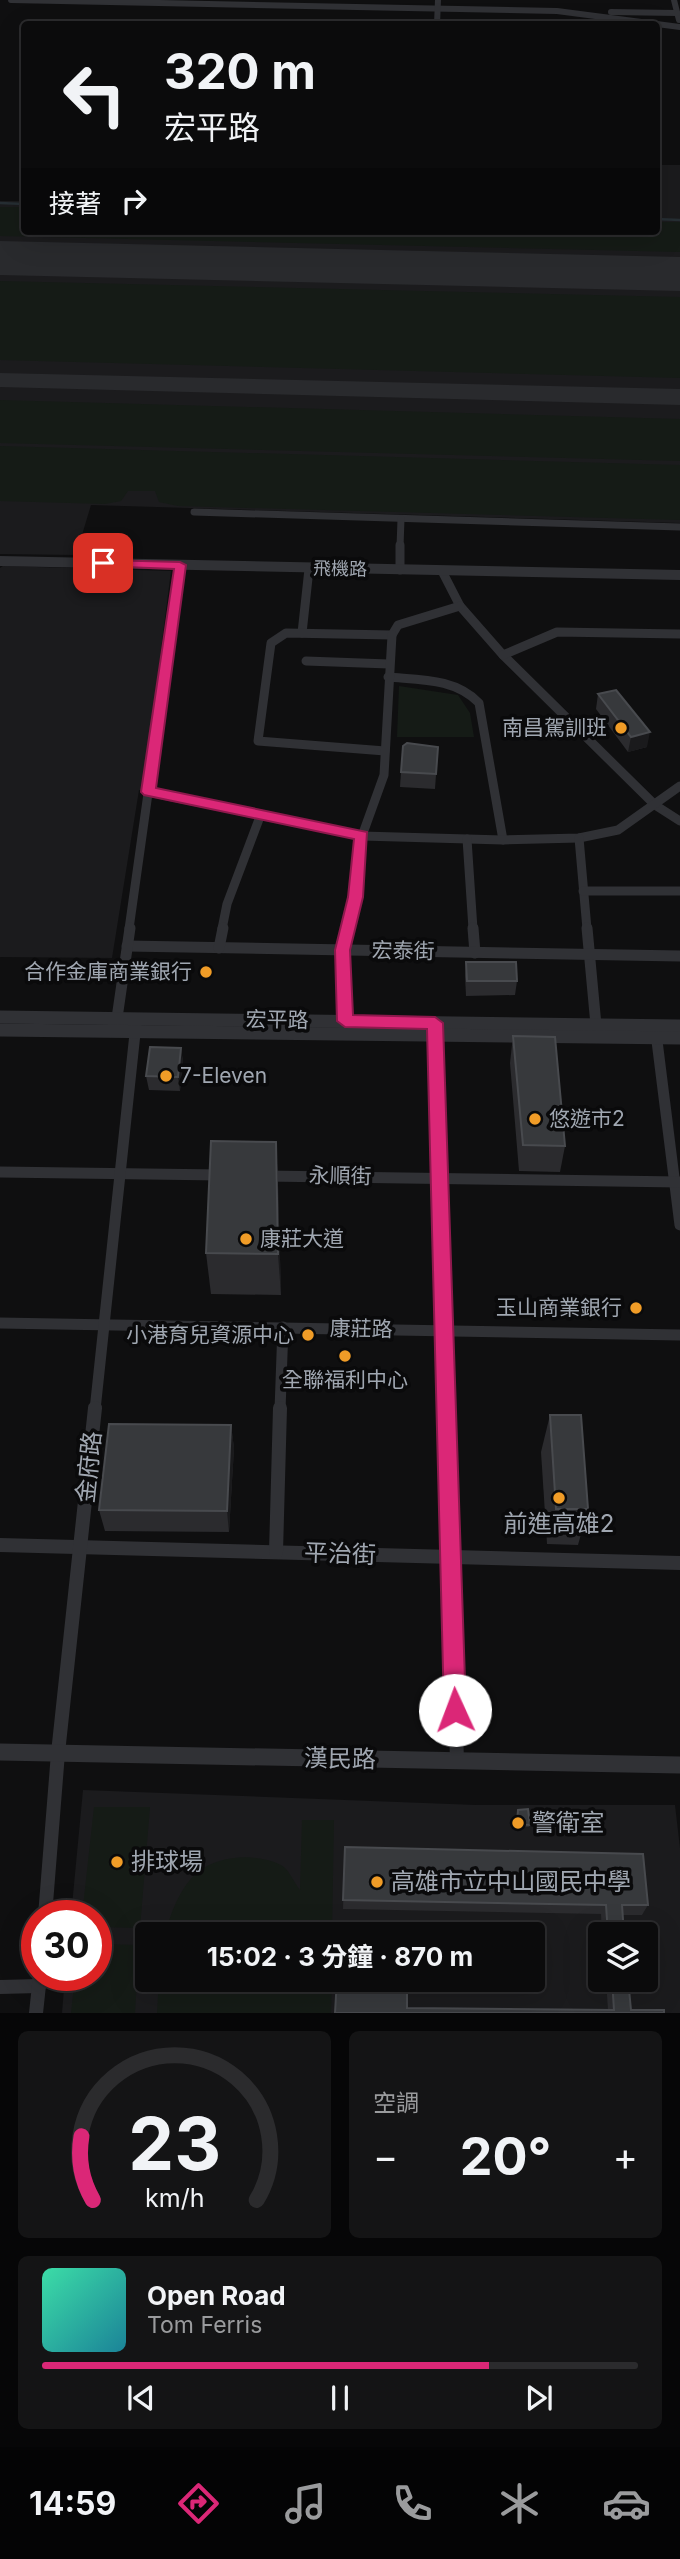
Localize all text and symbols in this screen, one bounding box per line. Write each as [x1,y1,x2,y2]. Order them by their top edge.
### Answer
text: 320 m [164,42,316,101]
icon: left [49,49,140,140]
text: 宏平路 [164,108,260,147]
icon: right [115,182,153,220]
text: 接著 [49,188,101,219]
pin [73,533,133,593]
icon: arrive [84,544,122,582]
street label: 飛機路 [313,558,367,579]
place label: 南昌駕訓班 [502,715,607,740]
marker: 南昌駕訓班 [613,720,629,736]
street label: 宏泰街 [371,937,435,964]
place label: 合作金庫商業銀行 [24,959,192,984]
marker: 合作金庫商業銀行 [198,964,214,980]
street label: 宏平路 [245,1006,309,1033]
place label: 7-Eleven [180,1063,267,1088]
marker: 7-Eleven [158,1068,174,1084]
place label: 悠遊市2 [549,1106,625,1131]
marker: 悠遊市2 [527,1111,543,1127]
street label: 永順街 [308,1162,372,1189]
place label: 康莊大道 [260,1226,344,1251]
marker: 康莊大道 [238,1231,254,1247]
place label: 玉山商業銀行 [496,1295,622,1320]
marker: 玉山商業銀行 [628,1300,644,1316]
street label: 康莊路 [329,1315,393,1342]
place label: 小港育兒資源中心 [126,1322,294,1347]
marker: 小港育兒資源中心 [300,1327,316,1343]
marker: 全聯福利中心 [337,1348,353,1364]
place label: 全聯福利中心 [282,1367,408,1392]
street label: 金府路 [70,1430,107,1504]
marker: 前進高雄2 [551,1490,567,1506]
place label: 前進高雄2 [504,1509,614,1538]
street label: 平治街 [304,1538,377,1569]
position arrow [418,1673,492,1747]
street label: 漢民路 [304,1743,376,1774]
place label: 警衛室 [532,1808,604,1837]
marker: 警衛室 [510,1815,526,1831]
place label: 排球場 [131,1847,203,1876]
marker: 排球場 [109,1854,125,1870]
place label: 高雄市立中山國民中學 [391,1867,631,1896]
marker: 高雄市立中山國民中學 [369,1874,385,1890]
speed limit sign: 30 [21,1900,112,1991]
map controls [588,1922,658,1992]
button: layers [588,1922,658,1992]
text: 15:02 · 3 分鐘 · 870 m [207,1941,473,1972]
text: 空調 [373,2089,419,2117]
text: 23 [128,2100,221,2189]
text: 20° [460,2125,551,2188]
text: − [373,2133,398,2179]
text: + [613,2133,638,2179]
text: km/h [145,2183,204,2213]
text: Open Road [147,2280,286,2311]
text: Tom Ferris [147,2311,262,2339]
icon: previous [122,2379,160,2417]
icon: pause [321,2379,359,2417]
icon: next [520,2379,558,2417]
icon: directions [174,2479,223,2528]
icon: music [281,2479,330,2528]
icon: phone [388,2479,437,2528]
icon: climate [495,2479,544,2528]
icon: car [602,2479,651,2528]
text: 14:59 [29,2484,116,2523]

